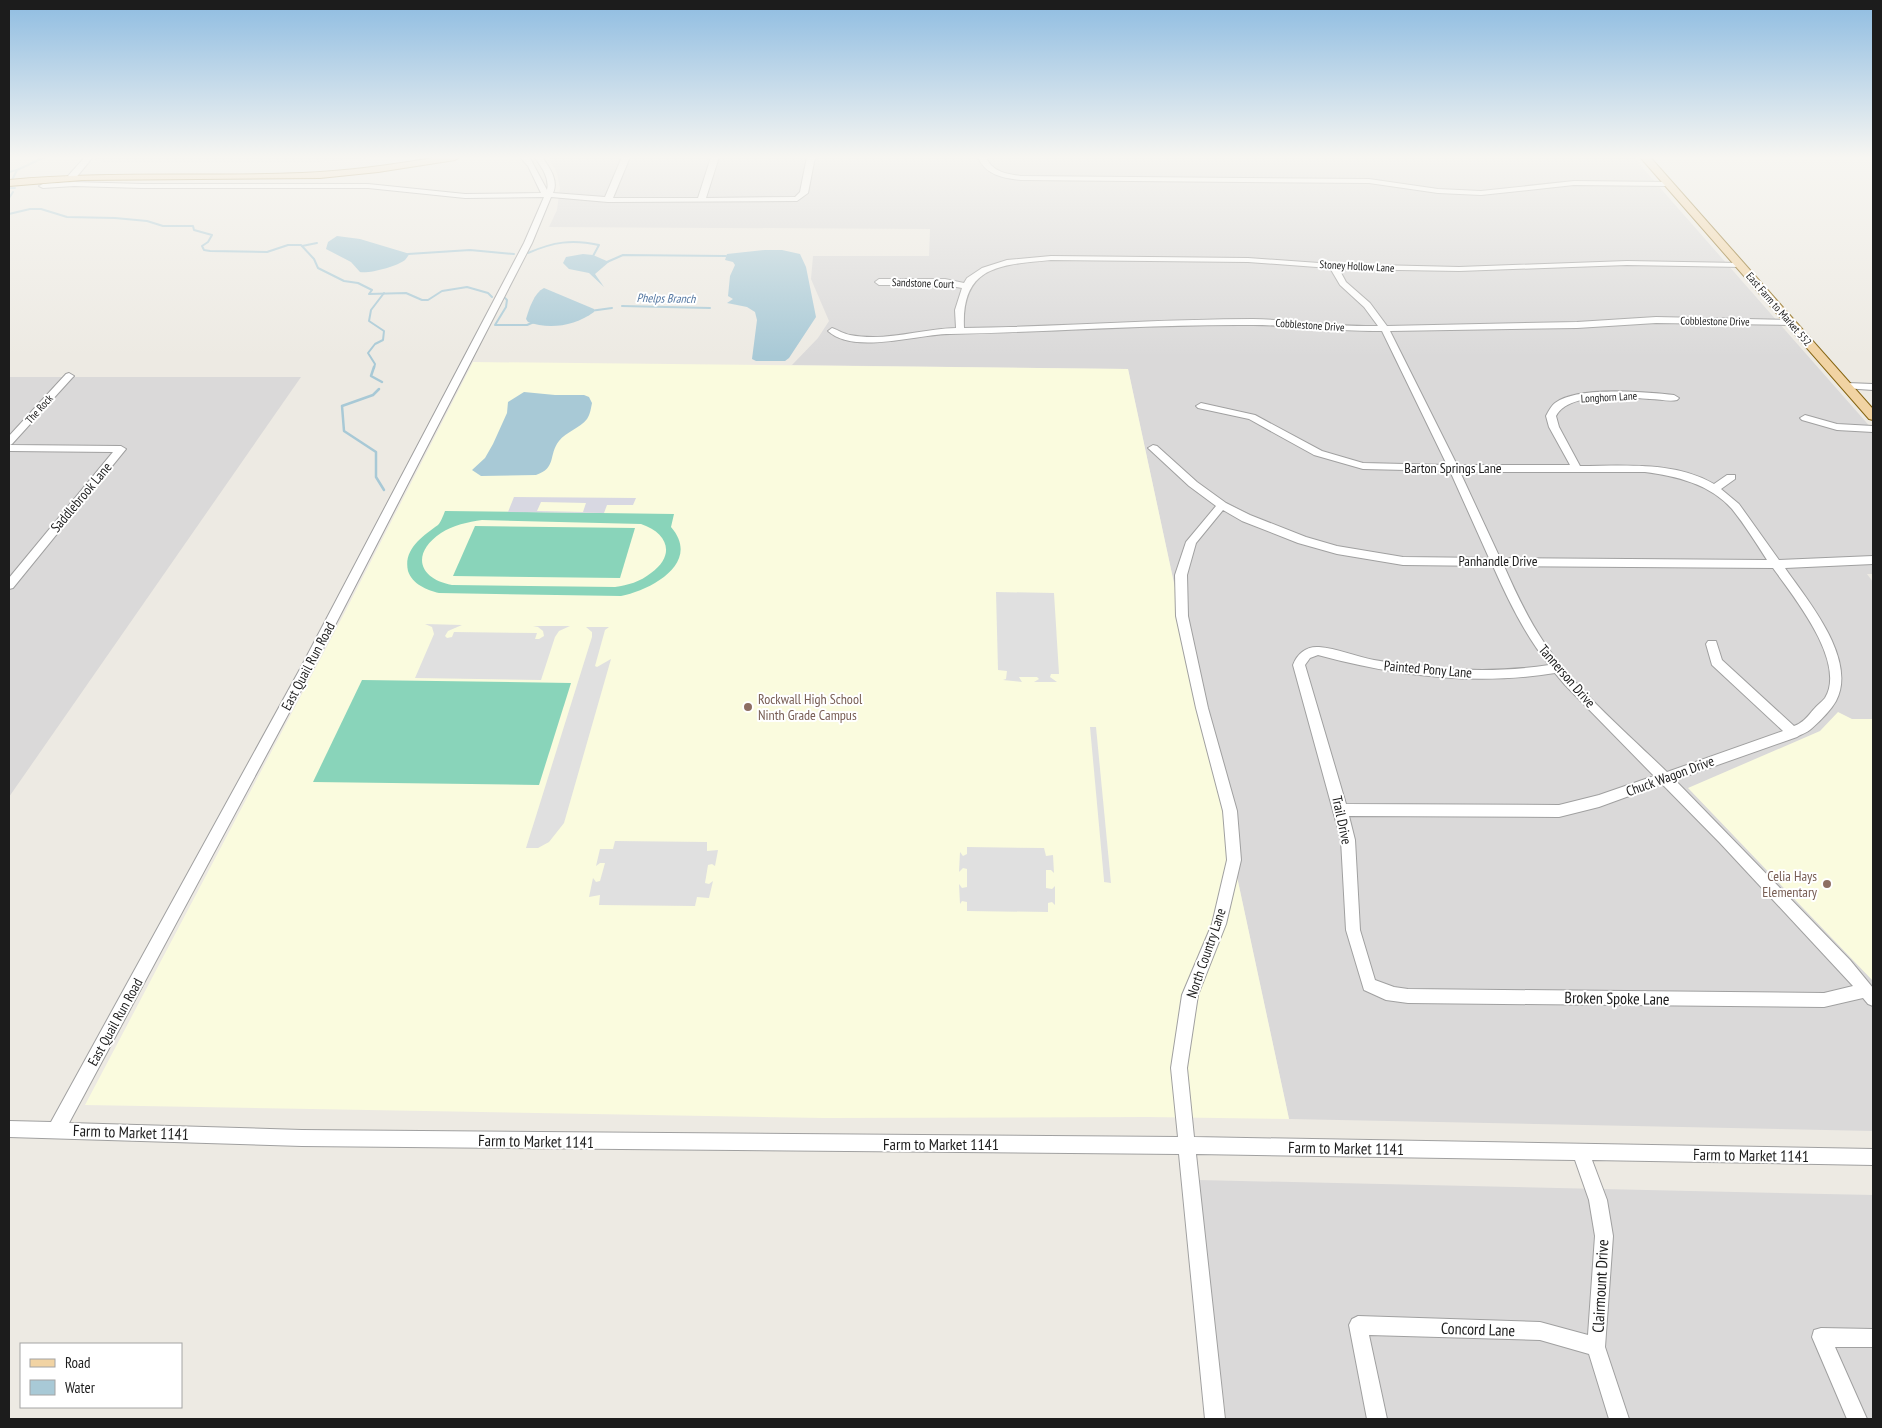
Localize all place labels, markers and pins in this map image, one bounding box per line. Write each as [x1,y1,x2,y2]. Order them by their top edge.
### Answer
place label: Rockwall High School Ninth Grade Campus [758,690,863,724]
marker: Rockwall High School Ninth Grade Campus [742,701,754,713]
place label: Celia Hays Elementary [1762,867,1818,901]
marker: Celia Hays Elementary [1821,878,1833,890]

